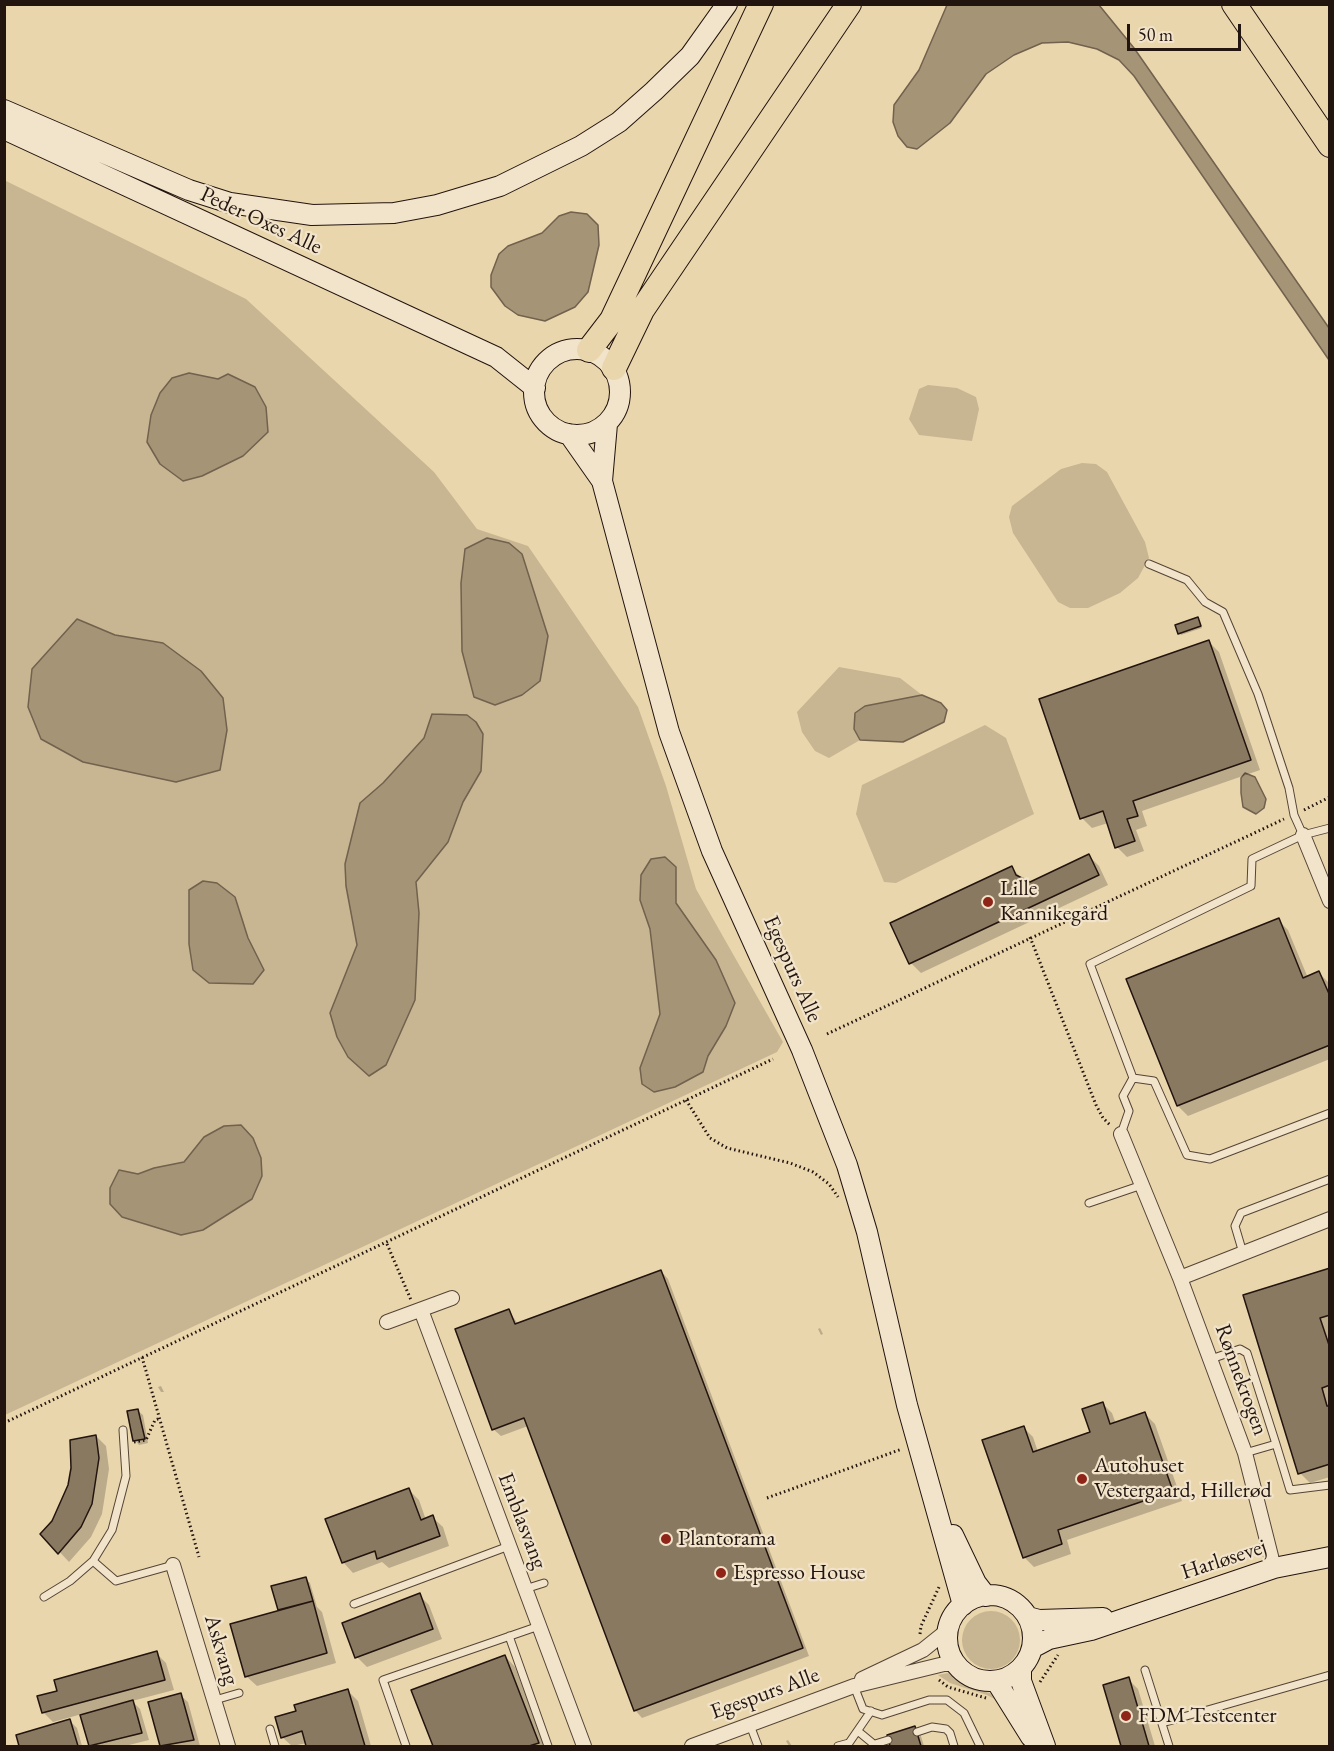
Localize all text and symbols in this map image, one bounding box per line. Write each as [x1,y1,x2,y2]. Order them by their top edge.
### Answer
scale bar [1130,12,1244,50]
text: 50 m [1138,23,1173,46]
street label: Peder Oxes Alle [196,181,326,261]
place label: Lille Kannikegård [1000,876,1108,927]
marker: Lille Kannikegård [981,895,995,909]
street label: Egespurs Alle [757,912,827,1026]
street label: Rønnekrogen [1209,1321,1273,1439]
place label: Autohuset Vestergaard, Hillerød [1094,1453,1272,1504]
street label: Emblasvang [492,1469,552,1573]
marker: Autohuset Vestergaard, Hillerød [1075,1472,1089,1486]
place label: Plantorama [678,1526,776,1552]
marker: Plantorama [659,1532,673,1546]
street label: Harløsevej [1178,1534,1270,1586]
place label: Espresso House [733,1560,865,1586]
marker: Espresso House [714,1566,728,1580]
street label: Askvang [198,1612,244,1688]
street label: Egespurs Alle [707,1662,823,1726]
place label: FDM Testcenter [1138,1703,1277,1729]
marker: FDM Testcenter [1119,1709,1133,1723]

